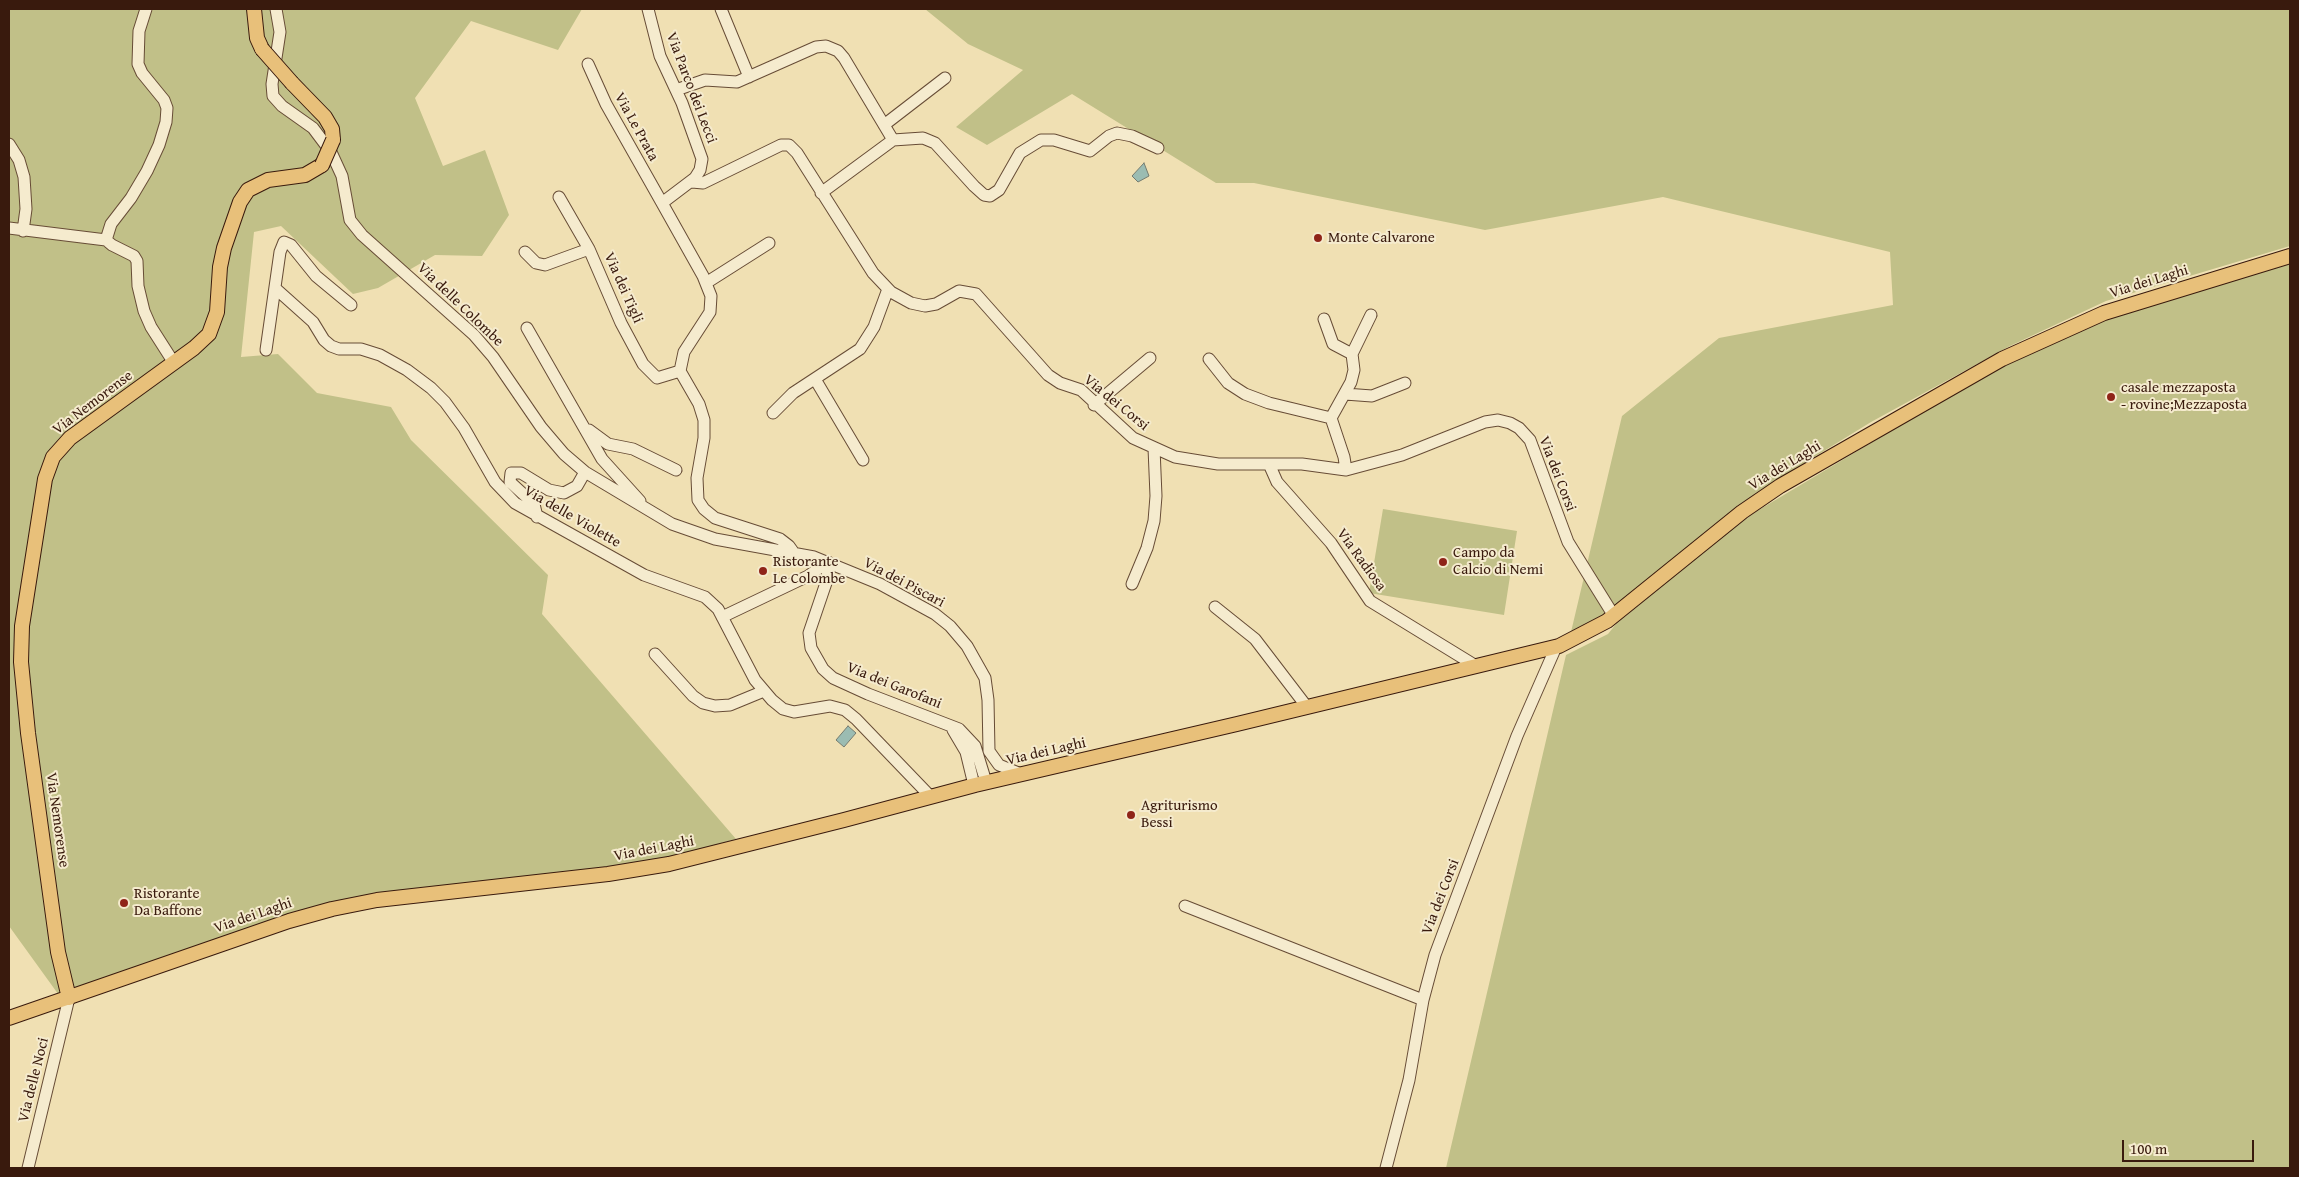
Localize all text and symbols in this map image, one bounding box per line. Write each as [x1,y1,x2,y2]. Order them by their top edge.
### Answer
street label: Via Parco dei Lecci [662,30,720,146]
street label: Via Le Prata [610,90,662,164]
place label: Monte Calvarone [1328,229,1435,247]
marker: Monte Calvarone [1312,232,1324,244]
street label: Via dei Tigli [599,250,647,326]
street label: Via delle Colombe [413,259,507,351]
street label: Via dei Laghi [2107,261,2191,303]
street label: Via Nemorense [49,367,137,439]
street label: Via dei Corsi [1080,371,1152,435]
place label: casale mezzaposta - rovine;Mezzaposta [2121,379,2247,414]
marker: casale mezzaposta - rovine;Mezzaposta [2105,391,2117,403]
street label: Via dei Corsi [1534,434,1580,514]
street label: Via dei Laghi [1745,437,1825,495]
street label: Via delle Violette [520,482,624,552]
street label: Via Radiosa [1332,525,1390,595]
place label: Campo da Calcio di Nemi [1453,544,1543,579]
place label: Ristorante Le Colombe [773,553,845,588]
street label: Via dei Piscari [860,554,948,612]
marker: Campo da Calcio di Nemi [1437,556,1449,568]
marker: Ristorante Le Colombe [757,565,769,577]
street label: Via dei Garofani [844,659,944,713]
street label: Via dei Laghi [1004,734,1088,770]
street label: Via Nemorense [41,771,73,869]
place label: Agriturismo Bessi [1141,797,1218,832]
marker: Agriturismo Bessi [1125,809,1137,821]
street label: Via dei Laghi [612,832,696,866]
street label: Via dei Corsi [1418,857,1464,937]
place label: Ristorante Da Baffone [134,885,202,920]
street label: Via dei Laghi [212,894,294,938]
marker: Ristorante Da Baffone [118,897,130,909]
street label: Via delle Noci [15,1036,53,1124]
scale bar [2124,1130,2256,1162]
text: 100 m [2130,1138,2167,1159]

